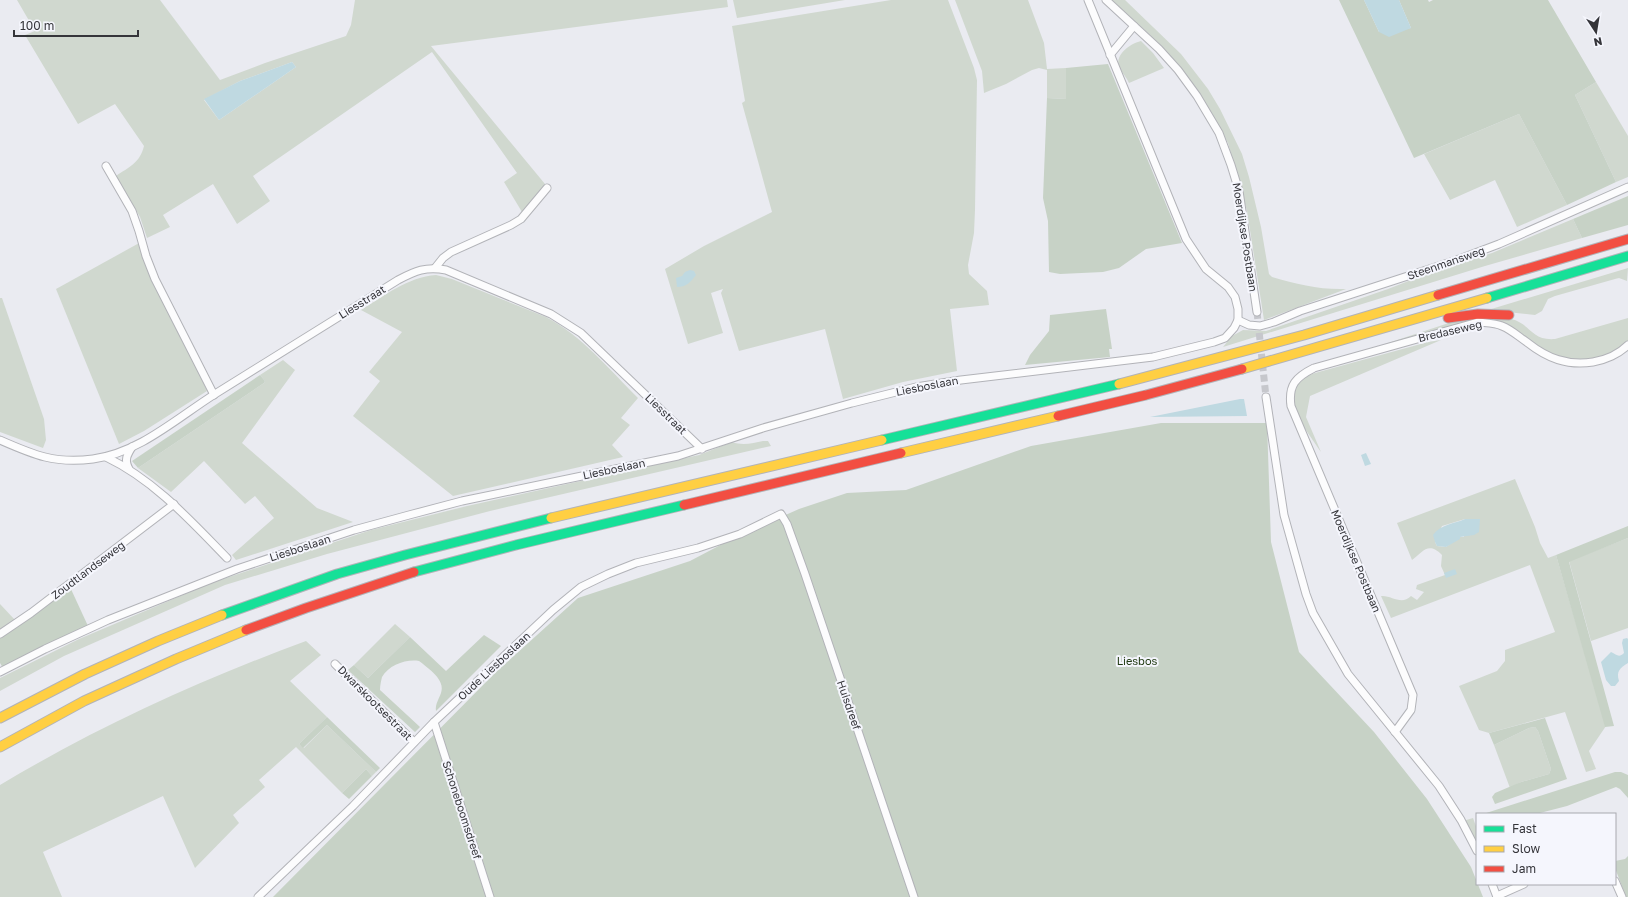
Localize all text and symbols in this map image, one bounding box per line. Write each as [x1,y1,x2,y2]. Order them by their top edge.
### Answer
scale bar [14,12,138,38]
north arrow [1576,12,1616,52]
text: 100 m [20,18,54,33]
text: N [1593,35,1604,49]
street label: Moerdijkse Postbaan [1230,181,1261,292]
street label: Steenmansweg [1405,243,1486,282]
street label: Liesstraat [336,282,387,321]
street label: Bredaseweg [1417,317,1483,344]
street label: Liesboslaan [895,373,959,398]
street label: Liesstraat [643,391,690,437]
street label: Liesboslaan [582,456,646,481]
street label: Moerdijkse Postbaan [1329,507,1384,614]
street label: Liesboslaan [268,532,332,563]
street label: Zoudtlandseweg [49,538,127,601]
street label: Oude Liesboslaan [455,629,532,702]
park label: Liesbos [1117,654,1157,667]
street label: Dwarskootsestraat [336,663,415,742]
street label: Huisdreef [835,678,864,731]
street label: Schoneboomsdreef [440,759,485,861]
legend [1476,813,1616,885]
text: Fast [1512,821,1537,836]
text: Slow [1512,841,1540,856]
text: Jam [1512,861,1536,876]

